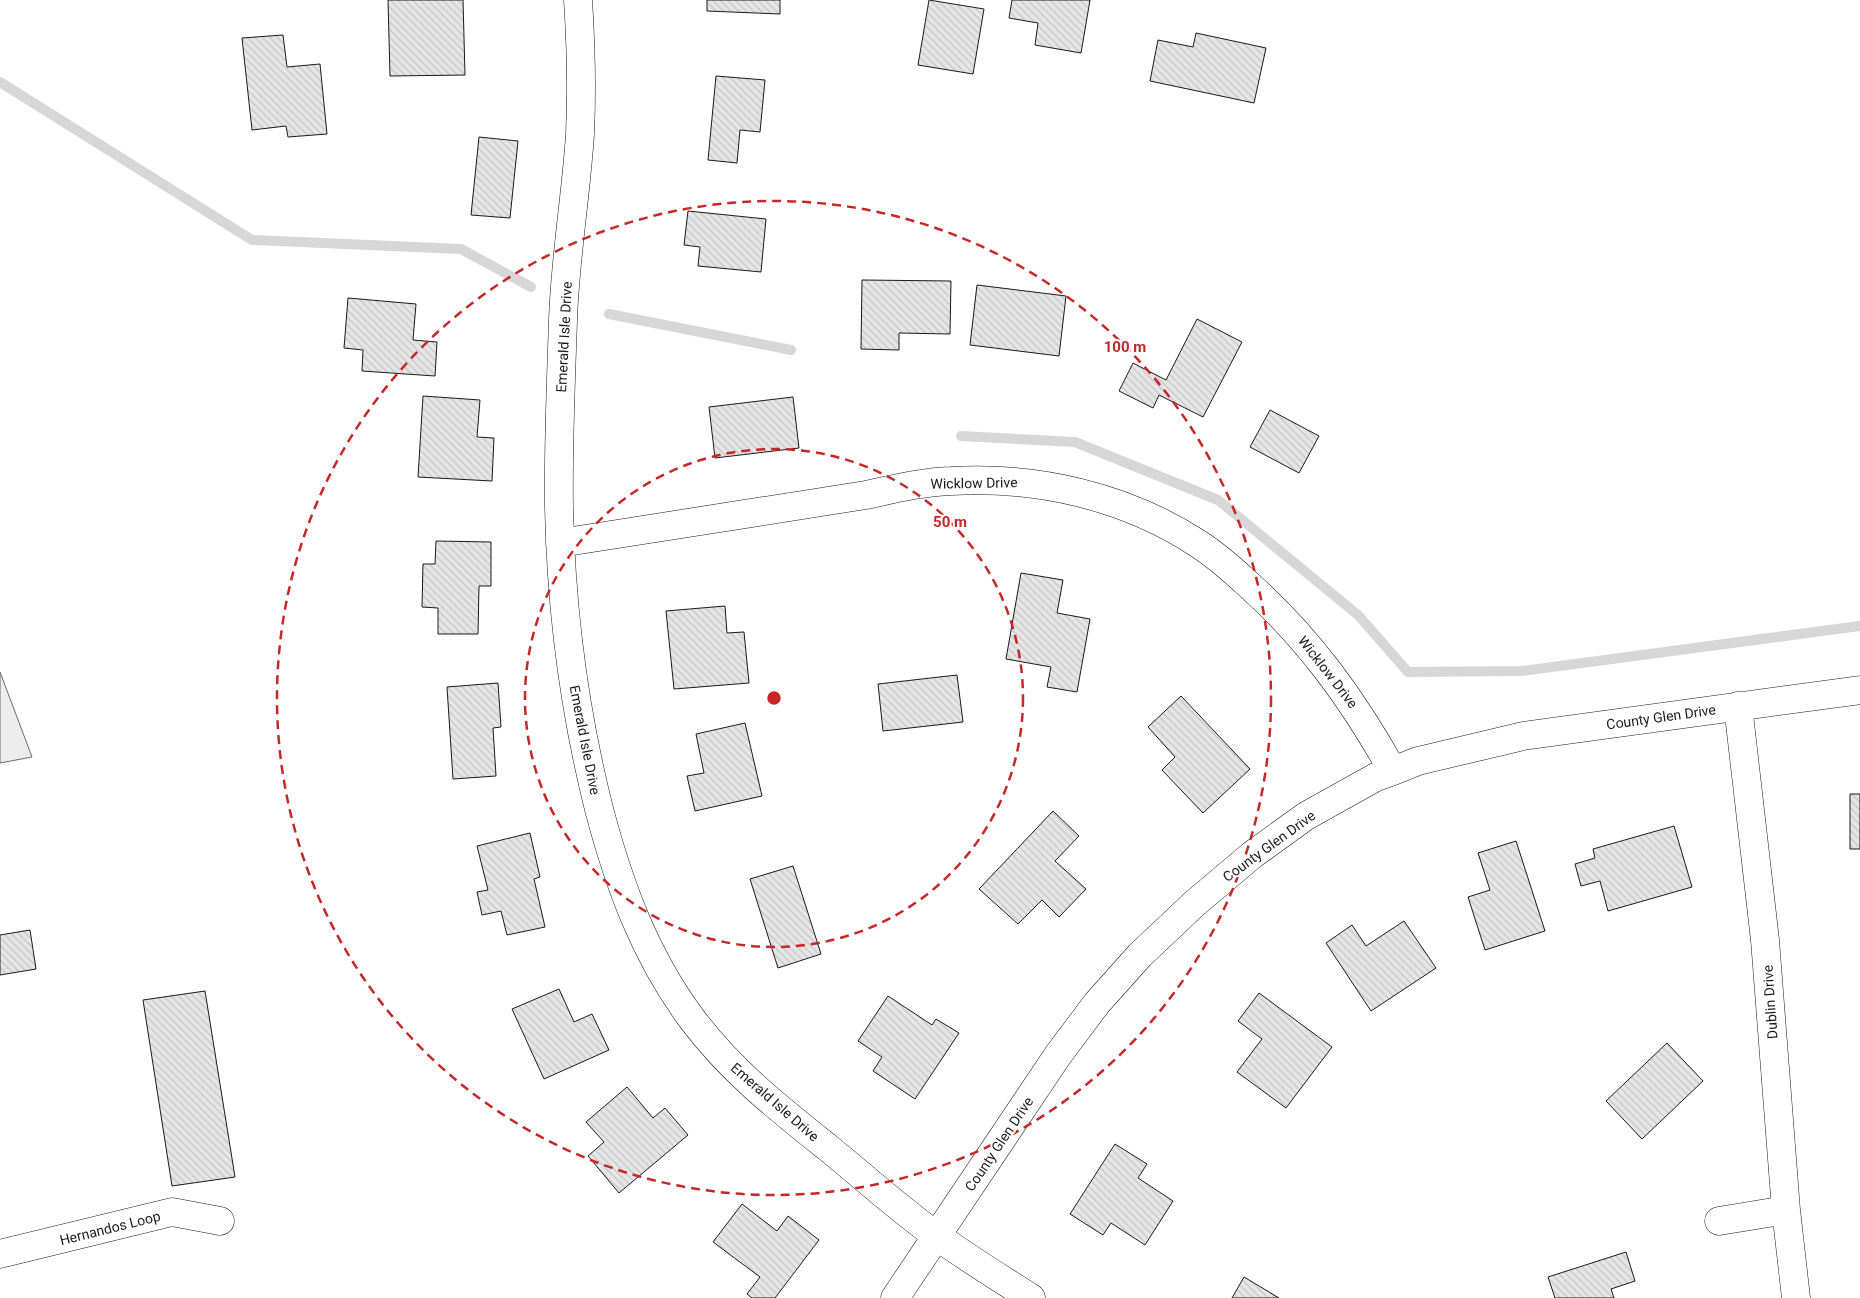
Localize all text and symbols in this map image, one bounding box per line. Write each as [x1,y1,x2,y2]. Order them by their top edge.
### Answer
street label: Emerald Isle Drive [553,281,575,393]
text: 100 m [1104,338,1146,356]
street label: Wicklow Drive [930,474,1018,492]
text: 50 m [933,513,967,531]
street label: Wicklow Drive [1295,633,1361,711]
street label: Emerald Isle Drive [567,684,603,796]
centre of rings [765,689,783,707]
street label: County Glen Drive [1605,701,1717,733]
street label: County Glen Drive [1220,807,1318,885]
street label: Dublin Drive [1759,964,1781,1040]
street label: Emerald Isle Drive [728,1059,822,1145]
street label: County Glen Drive [962,1094,1036,1194]
street label: Hernandos Loop [58,1208,162,1248]

